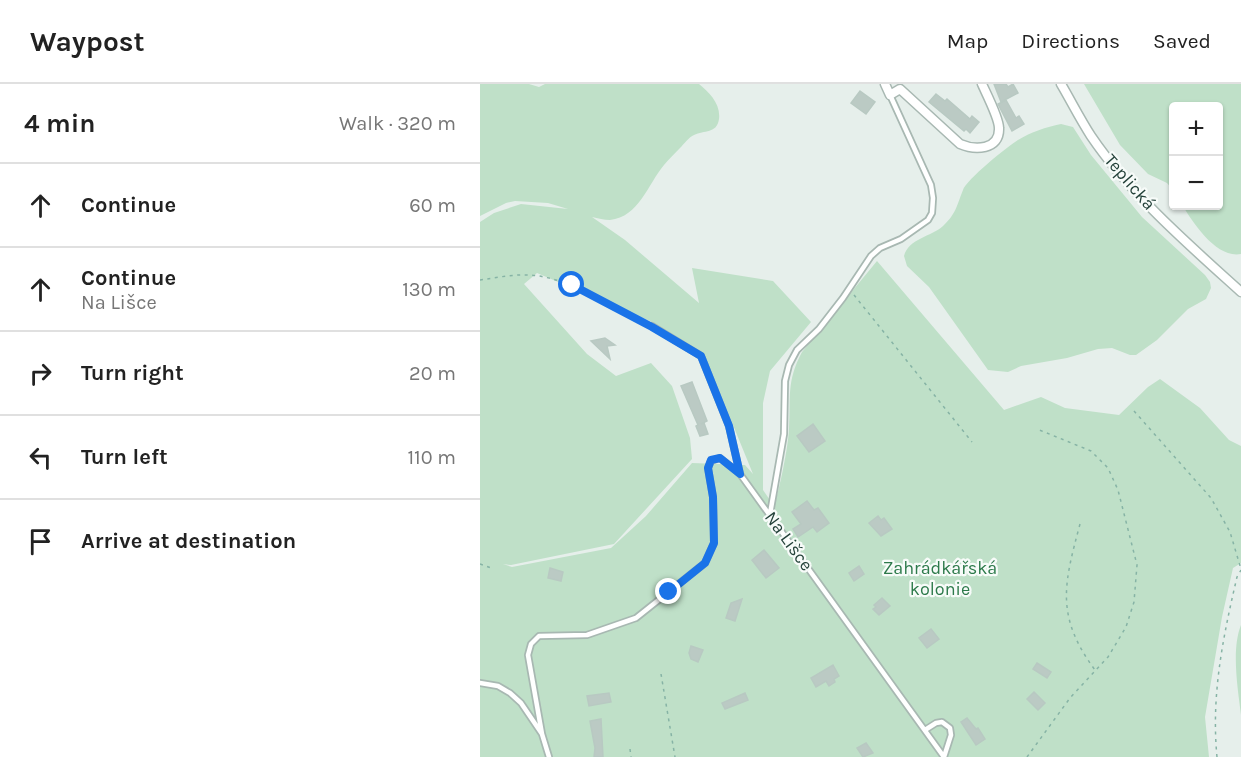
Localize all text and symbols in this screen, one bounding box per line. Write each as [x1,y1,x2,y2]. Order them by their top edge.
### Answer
text: Waypost [30,25,145,58]
text: Map [947,29,988,53]
text: Directions [1021,29,1120,53]
text: Saved [1153,29,1211,53]
map controls [1169,102,1223,210]
button: + [1169,102,1223,156]
text: 4 min [24,108,95,139]
text: Walk · 320 m [339,112,456,135]
street label: Teplická [1100,149,1160,215]
button: − [1169,156,1223,210]
icon: ahead [24,189,57,222]
text: Continue [81,192,176,218]
text: 60 m [409,194,456,217]
text: Continue [81,265,176,291]
route start [558,271,584,297]
icon: ahead [24,273,57,306]
text: 130 m [402,278,456,301]
text: Na Lišce [81,291,157,314]
icon: right [24,357,57,390]
text: Turn right [81,360,184,386]
text: 20 m [409,362,456,385]
icon: left [24,441,57,474]
text: Turn left [81,444,168,470]
text: 110 m [407,446,456,469]
street label: Na Lišce [760,507,818,575]
icon: arrive [24,525,57,558]
text: Arrive at destination [81,528,296,554]
park label: Zahrádkářská kolonie [883,557,997,600]
route end [655,578,681,604]

